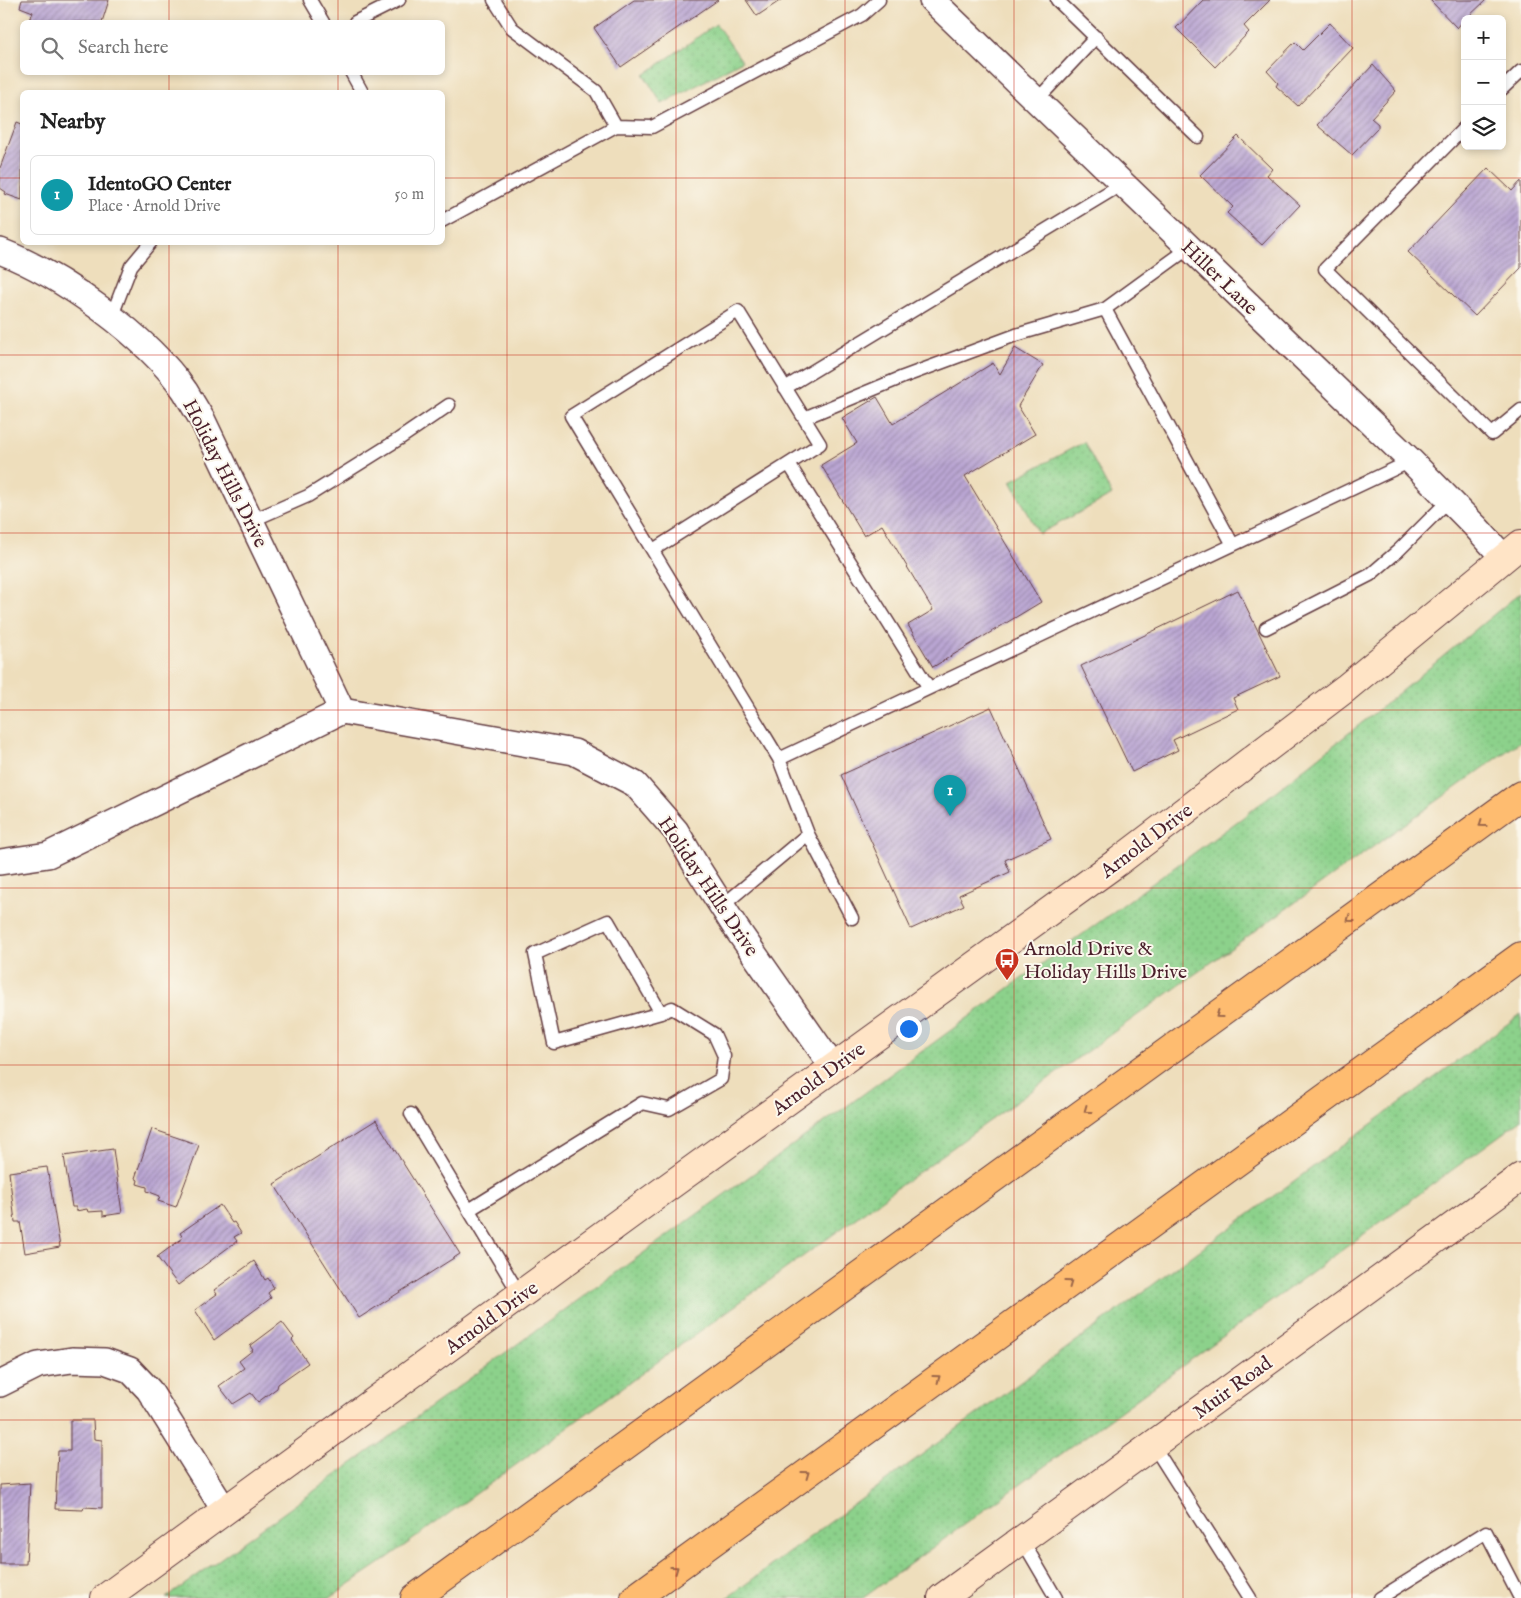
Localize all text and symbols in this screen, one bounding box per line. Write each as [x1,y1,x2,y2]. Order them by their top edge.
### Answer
map controls [1461,15,1506,150]
button: + [1461,15,1506,60]
search box [20,20,445,75]
icon: search [38,34,66,62]
text: Search here [78,36,169,60]
button: − [1461,60,1506,105]
button: layers [1461,105,1506,150]
text: Nearby [40,109,105,136]
text: IdentoGO Center [88,173,231,197]
text: 1 [54,185,60,205]
text: 50 m [395,185,424,205]
text: Place · Arnold Drive [88,197,221,217]
street label: Hiller Lane [1175,235,1263,321]
street label: Holiday Hills Drive [177,395,273,552]
pin: 1 [934,775,966,816]
street label: Arnold Drive [1095,798,1198,885]
street label: Holiday Hills Drive [652,812,764,961]
one-way arrow [1478,818,1487,827]
one-way arrow [1346,913,1356,922]
place label: Arnold Drive & Holiday Hills Drive [1023,937,1187,985]
bus stop icon: Arnold Drive & Holiday Hills Drive [994,947,1020,981]
one-way arrow [1215,1009,1225,1018]
your location [896,1016,922,1042]
street label: Arnold Drive [767,1037,870,1122]
one-way arrow [1083,1104,1093,1113]
street label: Arnold Drive [440,1276,543,1361]
one-way arrow [1063,1280,1073,1289]
street label: Muir Road [1189,1351,1277,1425]
one-way arrow [932,1375,941,1384]
one-way arrow [800,1471,810,1480]
one-way arrow [669,1566,678,1575]

